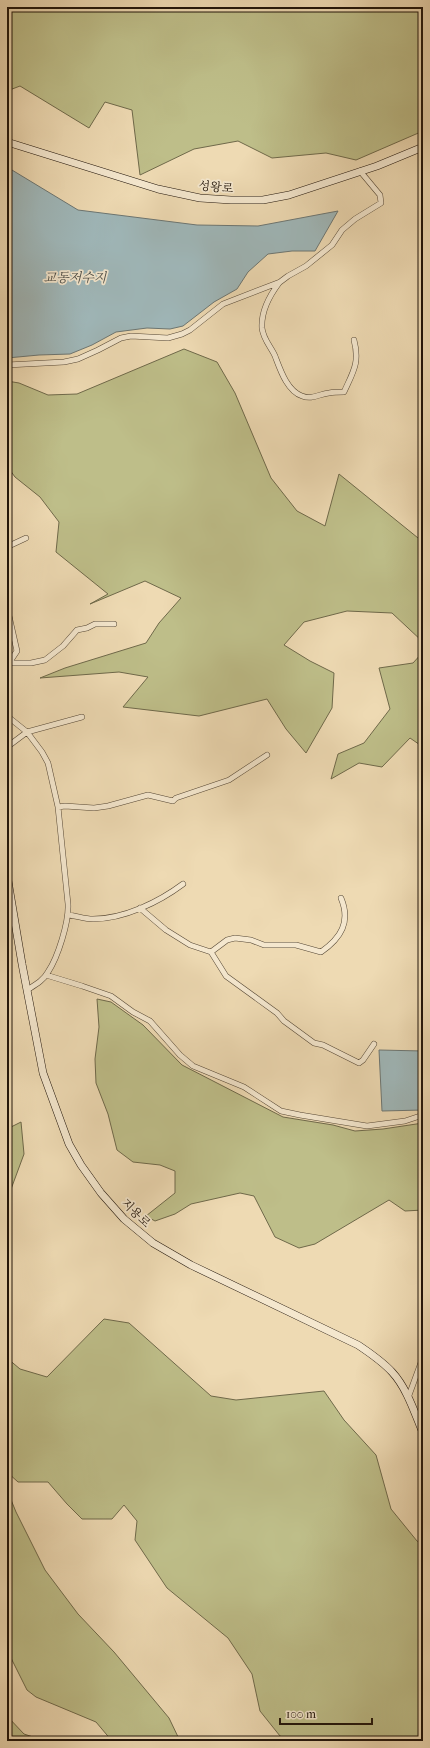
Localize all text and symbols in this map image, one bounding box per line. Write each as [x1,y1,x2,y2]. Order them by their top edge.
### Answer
street label: 성왕로 [198,179,234,196]
water label: 교동저수지 [44,270,108,285]
street label: 지용로 [119,1196,154,1230]
scale bar [280,1700,372,1726]
text: 100 m [286,1707,316,1721]

